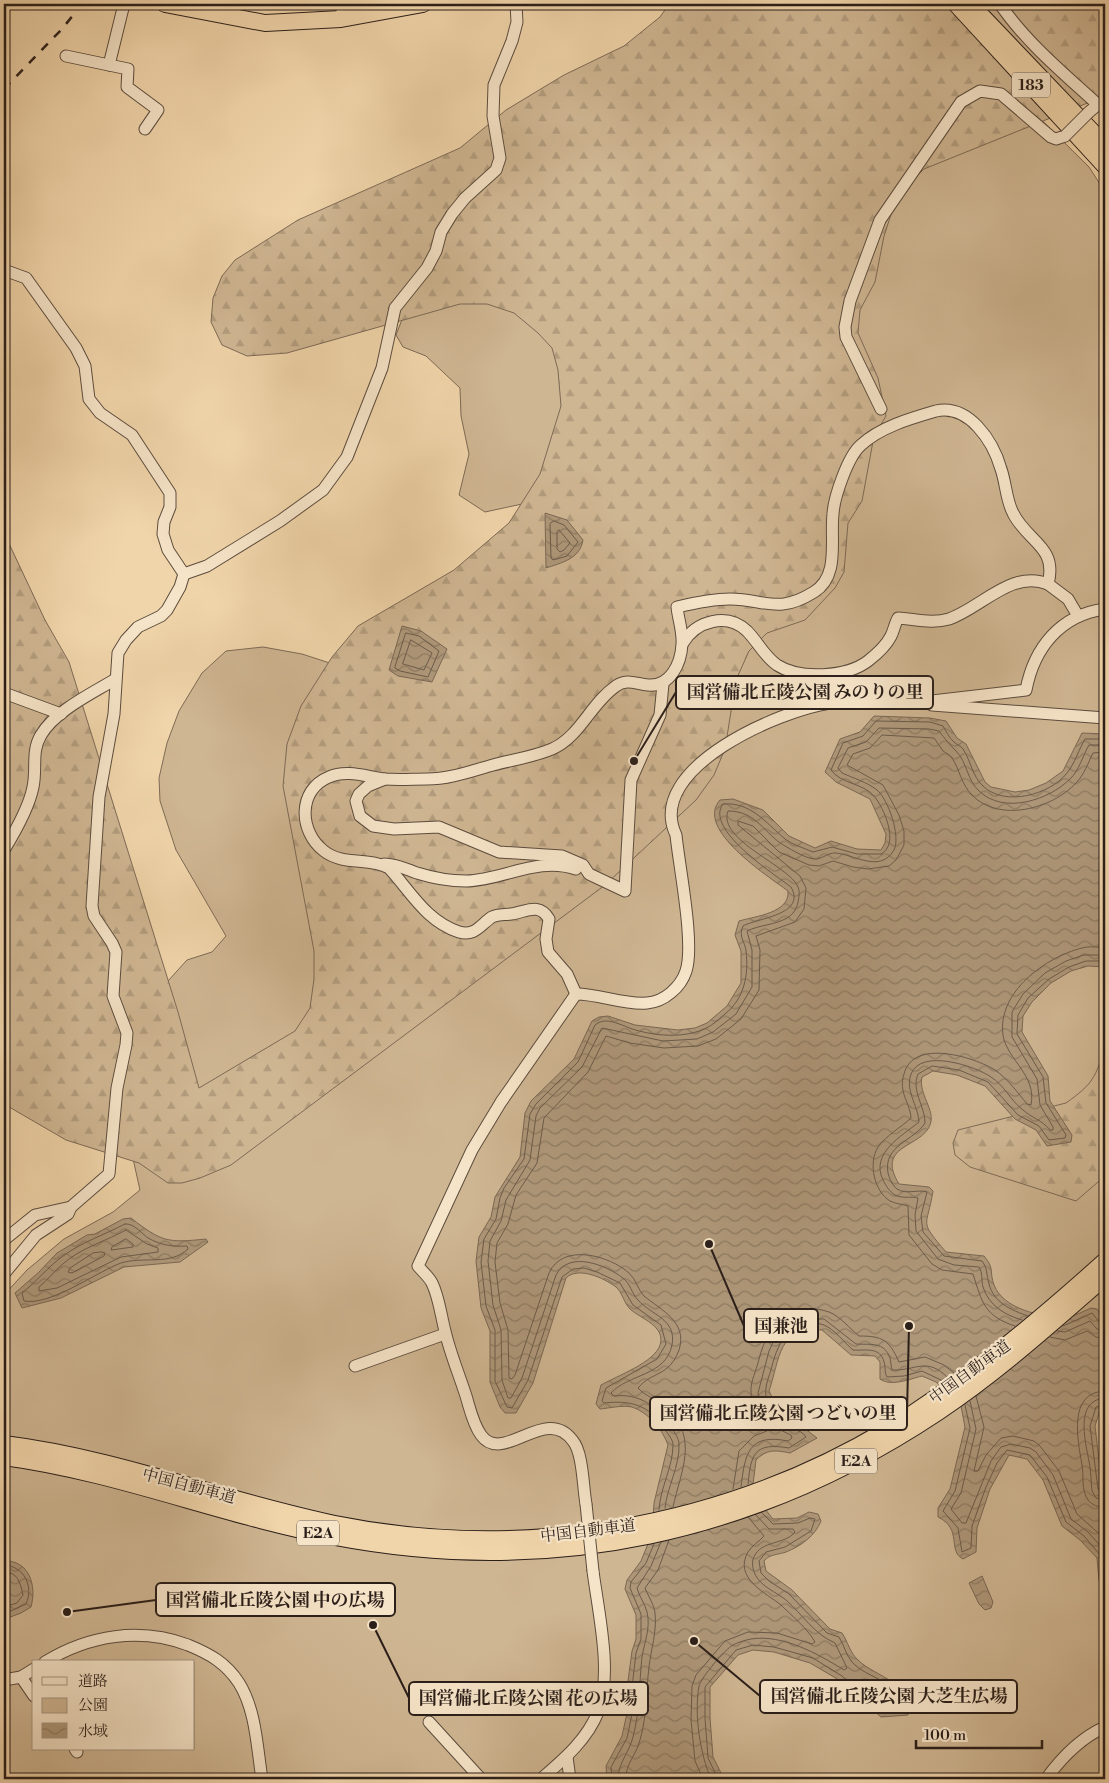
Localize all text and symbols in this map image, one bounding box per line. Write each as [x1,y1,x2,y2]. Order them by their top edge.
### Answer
road number: 183 [1012,72,1050,98]
callout: 国営備北丘陵公園 みのりの里 [676,676,933,709]
text: 国営備北丘陵公園 みのりの里 [687,681,923,704]
callout: 国兼池 [744,1309,818,1342]
text: 国兼池 [754,1315,808,1338]
street label: 中国自動車道 [925,1336,1015,1408]
callout: 国営備北丘陵公園 つどいの里 [650,1397,907,1430]
text: 国営備北丘陵公園 つどいの里 [660,1402,896,1425]
road number: E2A [835,1448,877,1474]
street label: 中国自動車道 [140,1464,238,1508]
street label: 中国自動車道 [539,1515,637,1547]
road number: E2A [297,1520,339,1546]
callout: 国営備北丘陵公園 中の広場 [156,1583,395,1616]
text: 国営備北丘陵公園 中の広場 [166,1589,384,1612]
legend [32,1660,195,1750]
text: 道路 [78,1672,108,1691]
callout: 国営備北丘陵公園 大芝生広場 [760,1680,1017,1713]
callout: 国営備北丘陵公園 花の広場 [409,1682,648,1715]
text: 国営備北丘陵公園 大芝生広場 [771,1685,1007,1708]
text: 国営備北丘陵公園 花の広場 [419,1687,637,1710]
text: 公園 [78,1696,108,1715]
scale bar [916,1718,1043,1750]
text: 水域 [78,1722,108,1741]
text: 100 m [924,1726,966,1745]

